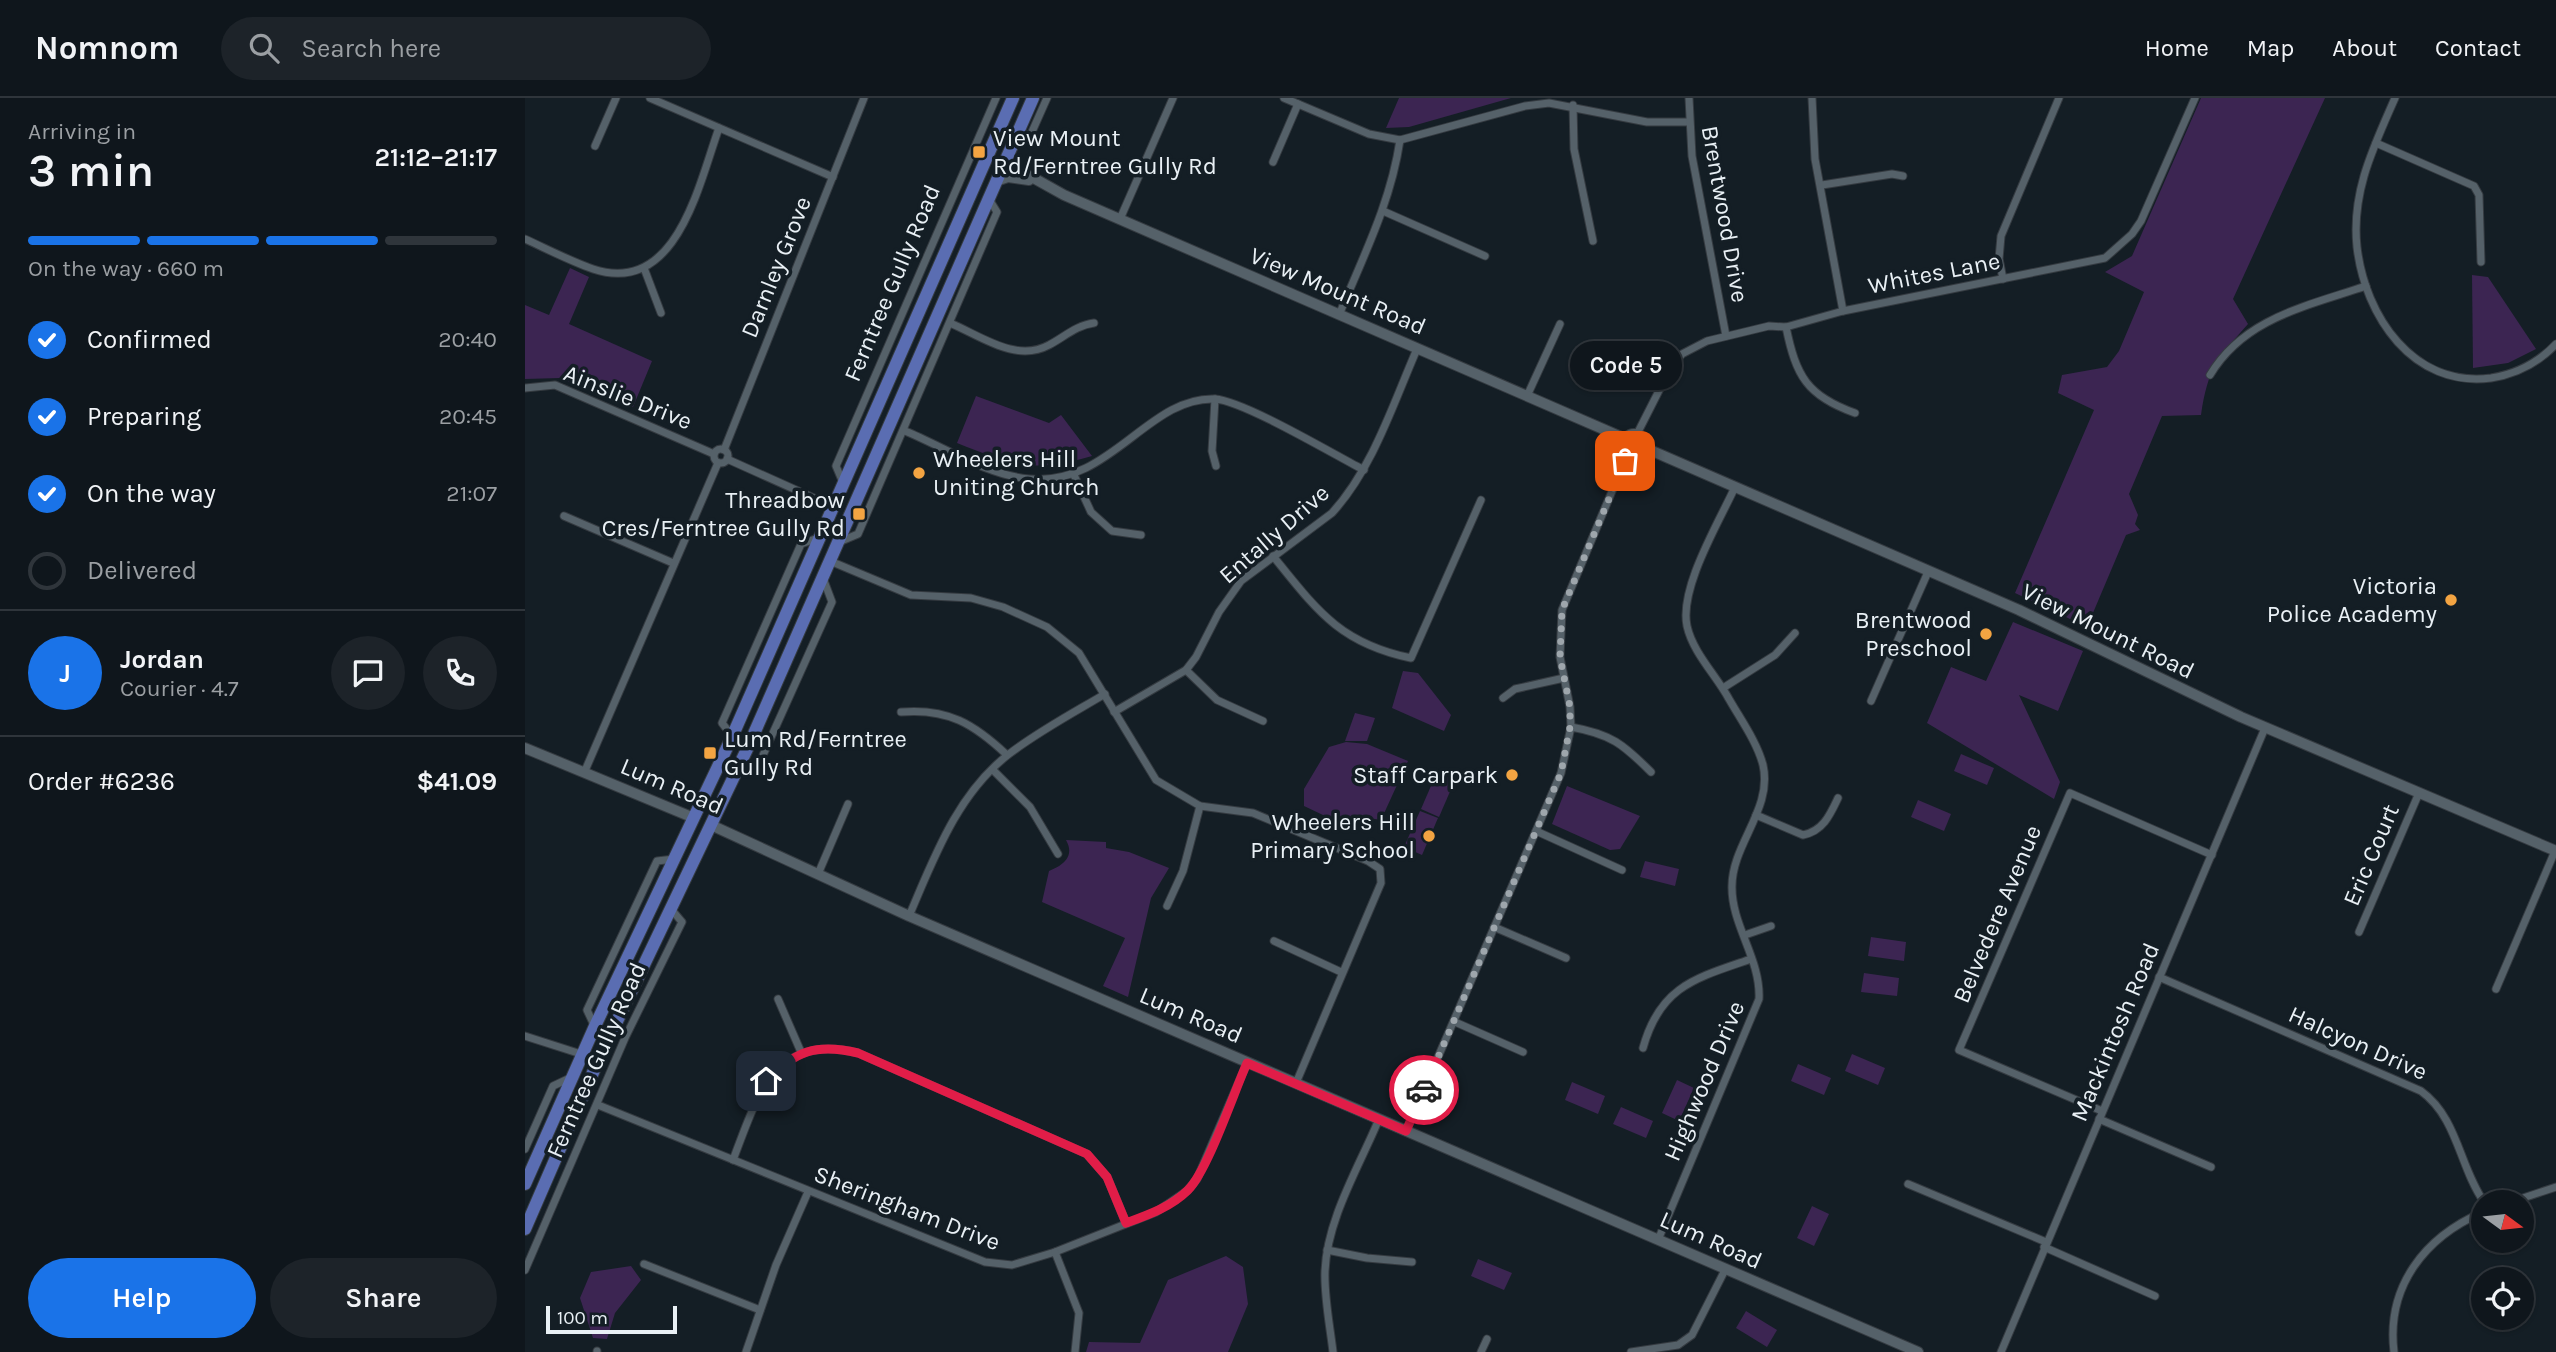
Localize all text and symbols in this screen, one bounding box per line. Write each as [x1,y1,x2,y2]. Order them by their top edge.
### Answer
search box [221,17,711,80]
text: Nomnom [35,29,179,67]
icon: search [245,29,283,67]
text: Search here [301,33,441,64]
text: Home [2145,34,2209,62]
text: Map [2247,34,2294,62]
text: About [2332,34,2397,62]
text: Contact [2435,34,2521,62]
text: Arriving in [28,118,136,145]
street label: Brentwood Drive [1696,123,1754,305]
place label: View Mount Rd/Ferntree Gully Rd [993,124,1217,180]
text: 21:12–21:17 [375,142,497,173]
text: 3 min [28,144,154,198]
marker: View Mount Rd/Ferntree Gully Rd [971,144,987,160]
street label: Ferntree Gully Road [838,180,946,386]
street label: Darnley Grove [735,192,817,342]
street label: View Mount Road [1246,241,1430,341]
street label: Whites Lane [1866,246,2002,300]
text: On the way · 660 m [28,255,224,282]
icon: check [28,321,66,359]
text: Confirmed [87,324,212,355]
text: 20:40 [438,326,497,353]
callout: Code 5 [1569,342,1681,391]
text: Code 5 [1590,352,1662,379]
street label: Ainslie Drive [560,359,696,435]
icon: check [28,398,66,436]
text: Preparing [87,401,201,432]
text: 20:45 [439,403,497,430]
pin [1595,431,1655,491]
icon: bag [1606,442,1644,480]
place label: Wheelers Hill Uniting Church [933,445,1100,501]
marker: Wheelers Hill Uniting Church [911,465,927,481]
icon: check [28,475,66,513]
text: On the way [87,478,216,509]
street label: Entally Drive [1213,479,1335,589]
text: 21:07 [446,480,497,507]
place label: Threadbow Cres/Ferntree Gully Rd [602,486,845,542]
marker: Threadbow Cres/Ferntree Gully Rd [851,506,867,522]
text: Delivered [87,555,197,586]
place label: Victoria Police Academy [2267,572,2437,628]
street label: View Mount Road [2017,577,2199,685]
marker: Victoria Police Academy [2443,592,2459,608]
place label: Brentwood Preschool [1855,606,1972,662]
marker: Brentwood Preschool [1978,626,1994,642]
button: chat [331,636,405,710]
button: phone [423,636,497,710]
text: Jordan [120,644,204,675]
text: J [59,658,71,689]
text: Courier · 4.7 [120,675,239,702]
place label: Lum Rd/Ferntree Gully Rd [724,725,907,781]
marker: Lum Rd/Ferntree Gully Rd [702,745,718,761]
street label: Lum Road [616,752,728,820]
place label: Staff Carpark [1353,761,1498,789]
text: Order #6236 [28,766,175,797]
text: $41.09 [416,766,497,797]
marker: Staff Carpark [1504,767,1520,783]
street label: Eric Court [2337,800,2405,910]
place label: Wheelers Hill Primary School [1250,808,1415,864]
street label: Belvedere Avenue [1947,821,2047,1007]
marker: Wheelers Hill Primary School [1421,828,1437,844]
street label: Mackintosh Road [2065,938,2165,1126]
street label: Ferntree Gully Road [540,958,652,1162]
street label: Lum Road [1135,981,1247,1049]
street label: Highwood Drive [1658,997,1750,1165]
street label: Halcyon Drive [2284,1000,2432,1086]
pin [736,1051,796,1111]
courier [1389,1055,1459,1125]
icon: home [747,1062,785,1100]
icon: car [1405,1071,1443,1109]
street label: Sheringham Drive [810,1160,1004,1256]
north arrow [2471,1190,2534,1253]
map controls [2471,1190,2534,1330]
street label: Lum Road [1655,1205,1767,1275]
button: Help [28,1258,256,1338]
button: Share [270,1258,497,1338]
button: locate [2471,1267,2534,1330]
scale bar [546,1303,677,1335]
text: 100 m [557,1307,608,1329]

